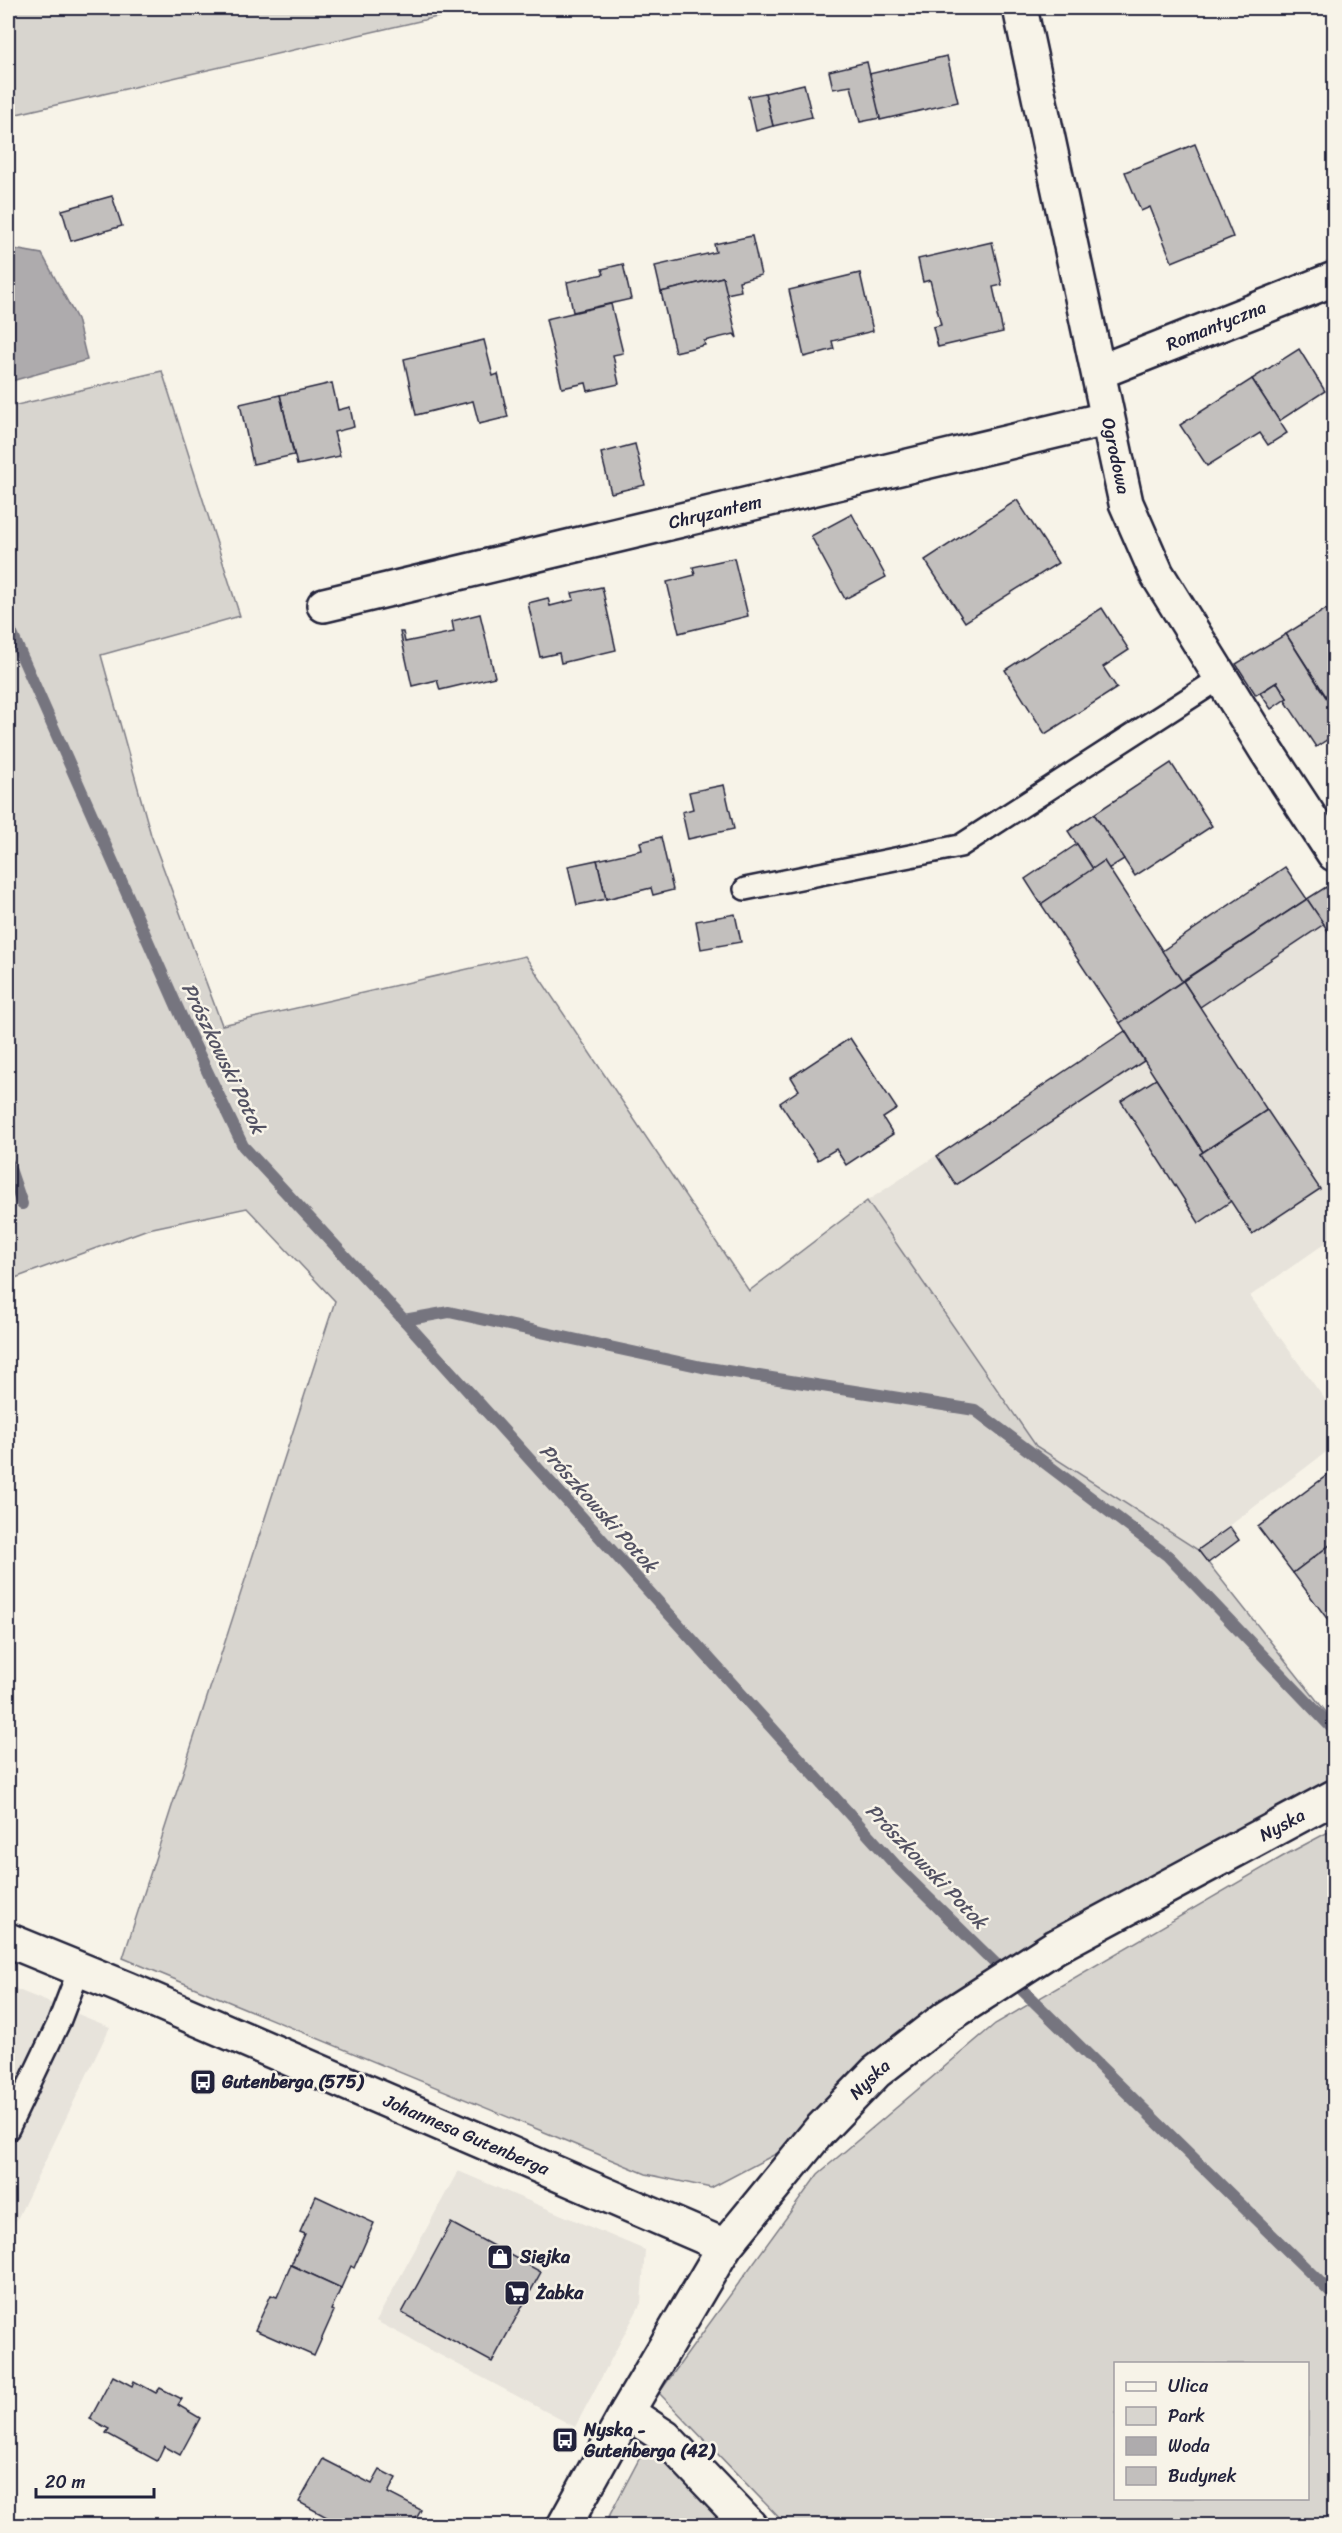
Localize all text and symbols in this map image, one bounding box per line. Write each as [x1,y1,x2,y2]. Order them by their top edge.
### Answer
street label: Romantyczna [1161,291,1271,360]
street label: Ogrodowa [1092,415,1140,497]
street label: Chryzantem [665,485,765,539]
water label: Prószkowski Potok [172,976,276,1141]
water label: Prószkowski Potok [530,1435,668,1582]
water label: Prószkowski Potok [857,1795,997,1939]
street label: Nyska [1253,1799,1311,1851]
street label: Nyska [841,2050,897,2108]
place label: Gutenberga (575) [221,2066,365,2098]
bus stop icon: Gutenberga (575) [188,2067,218,2097]
street label: Johannesa Gutenberga [377,2084,555,2185]
place label: Siejka [519,2241,571,2273]
shop icon: Siejka [485,2242,515,2272]
place label: Żabka [535,2277,584,2309]
supermarket icon: Żabka [502,2278,532,2308]
legend [1114,2362,1309,2500]
text: Ulica [1168,2370,1209,2402]
text: Park [1168,2400,1205,2432]
place label: Nyska - Gutenberga (42) [583,2414,716,2467]
bus stop icon: Nyska - Gutenberga (42) [550,2425,580,2455]
text: Woda [1168,2430,1211,2462]
text: Budynek [1168,2460,1237,2492]
scale bar [36,2461,154,2499]
text: 20 m [45,2466,85,2498]

